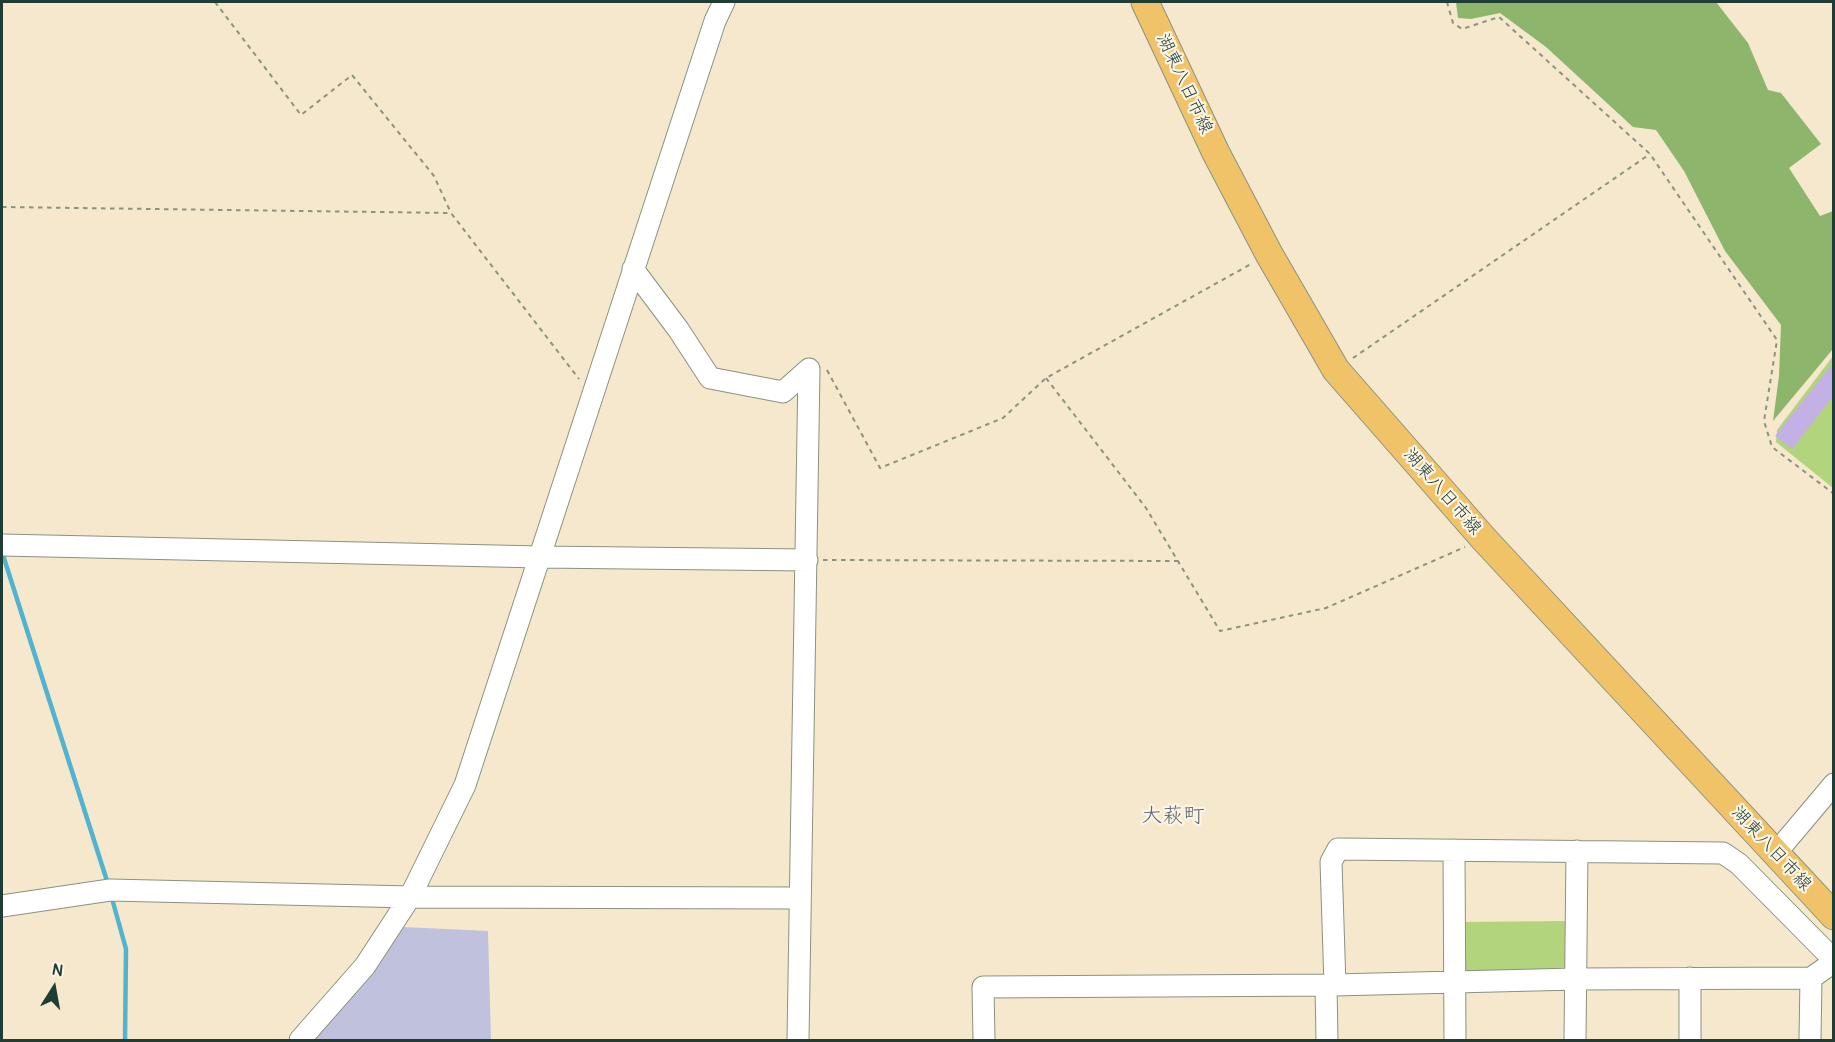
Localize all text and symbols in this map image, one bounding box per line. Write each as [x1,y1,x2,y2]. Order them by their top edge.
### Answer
street label: 湖東八日市線 [1151,30,1217,138]
street label: 湖東八日市線 [1398,444,1486,540]
street label: 湖東八日市線 [1726,802,1816,896]
district label: 大萩町 [1142,804,1204,830]
north arrow [24,958,84,1018]
text: N [50,959,65,981]

